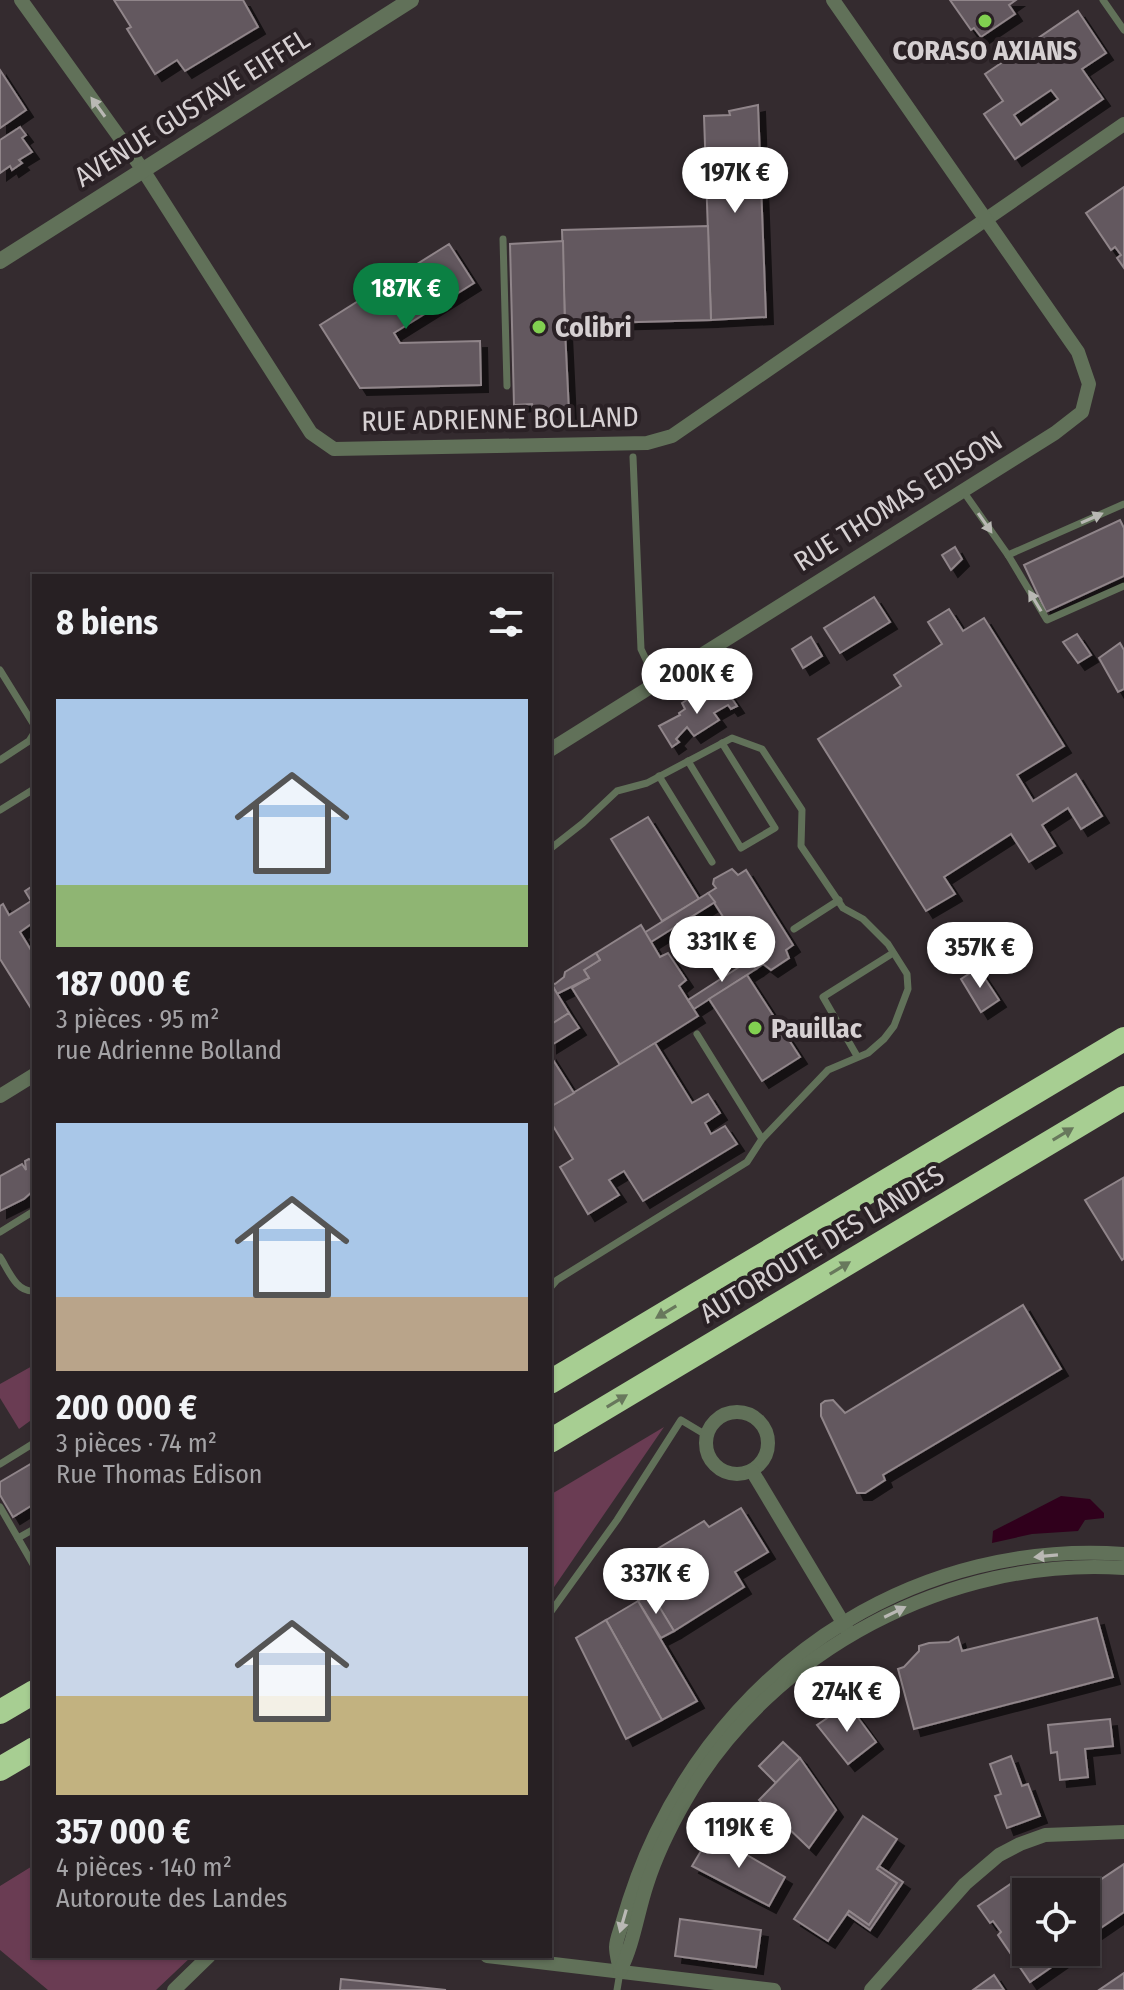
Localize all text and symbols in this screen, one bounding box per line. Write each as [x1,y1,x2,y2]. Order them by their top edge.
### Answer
marker: CORASO AXIANS [976,12,994,30]
street label: AVENUE GUSTAVE EIFFEL [68,22,316,194]
place label: CORASO AXIANS [893,34,1077,67]
one-way arrow [90,96,106,118]
pin: 197K € [670,147,800,215]
text: 197K € [700,157,770,188]
pin: 187K € [341,263,471,331]
text: 187K € [371,273,441,304]
place label: Colibri [555,311,632,344]
marker: Colibri [530,318,548,336]
street label: RUE ADRIENNE BOLLAND [361,400,639,438]
street label: RUE THOMAS EDISON [788,424,1008,578]
one-way arrow [1080,511,1103,525]
one-way arrow [977,513,992,534]
one-way arrow [1029,590,1043,612]
icon: filters [484,600,528,644]
text: 8 biens [56,602,158,643]
pin: 200K € [632,648,762,716]
text: 200K € [660,658,734,689]
icon: home [220,751,364,895]
pin: 331K € [657,916,787,984]
pin: 357K € [915,922,1045,990]
text: 331K € [687,926,757,957]
text: 357K € [945,932,1015,963]
text: 187 000 € [56,963,190,1004]
text: 3 pièces · 95 m² [56,1004,219,1035]
place label: Pauillac [771,1012,863,1045]
marker: Pauillac [746,1019,764,1037]
text: rue Adrienne Bolland [56,1035,282,1066]
one-way arrow [1052,1127,1074,1141]
street label: AUTOROUTE DES LANDES [694,1158,950,1330]
icon: home [220,1175,364,1319]
one-way arrow [829,1261,851,1275]
one-way arrow [655,1305,677,1319]
text: 200 000 € [56,1387,197,1428]
one-way arrow [606,1394,628,1408]
text: 3 pièces · 74 m² [56,1428,217,1459]
text: Rue Thomas Edison [56,1459,263,1490]
pin: 337K € [591,1548,721,1616]
one-way arrow [1033,1549,1058,1562]
text: 337K € [621,1558,691,1589]
icon: home [220,1599,364,1743]
one-way arrow [883,1605,906,1618]
pin: 274K € [782,1666,912,1734]
text: 274K € [812,1676,882,1707]
pin: 119K € [674,1802,804,1870]
text: 357 000 € [56,1811,191,1852]
text: 119K € [704,1812,774,1843]
text: 4 pièces · 140 m² [56,1852,232,1883]
map controls [1012,1878,1100,1966]
button: locate [1012,1878,1100,1966]
text: Autoroute des Landes [56,1883,287,1914]
one-way arrow [616,1910,629,1934]

